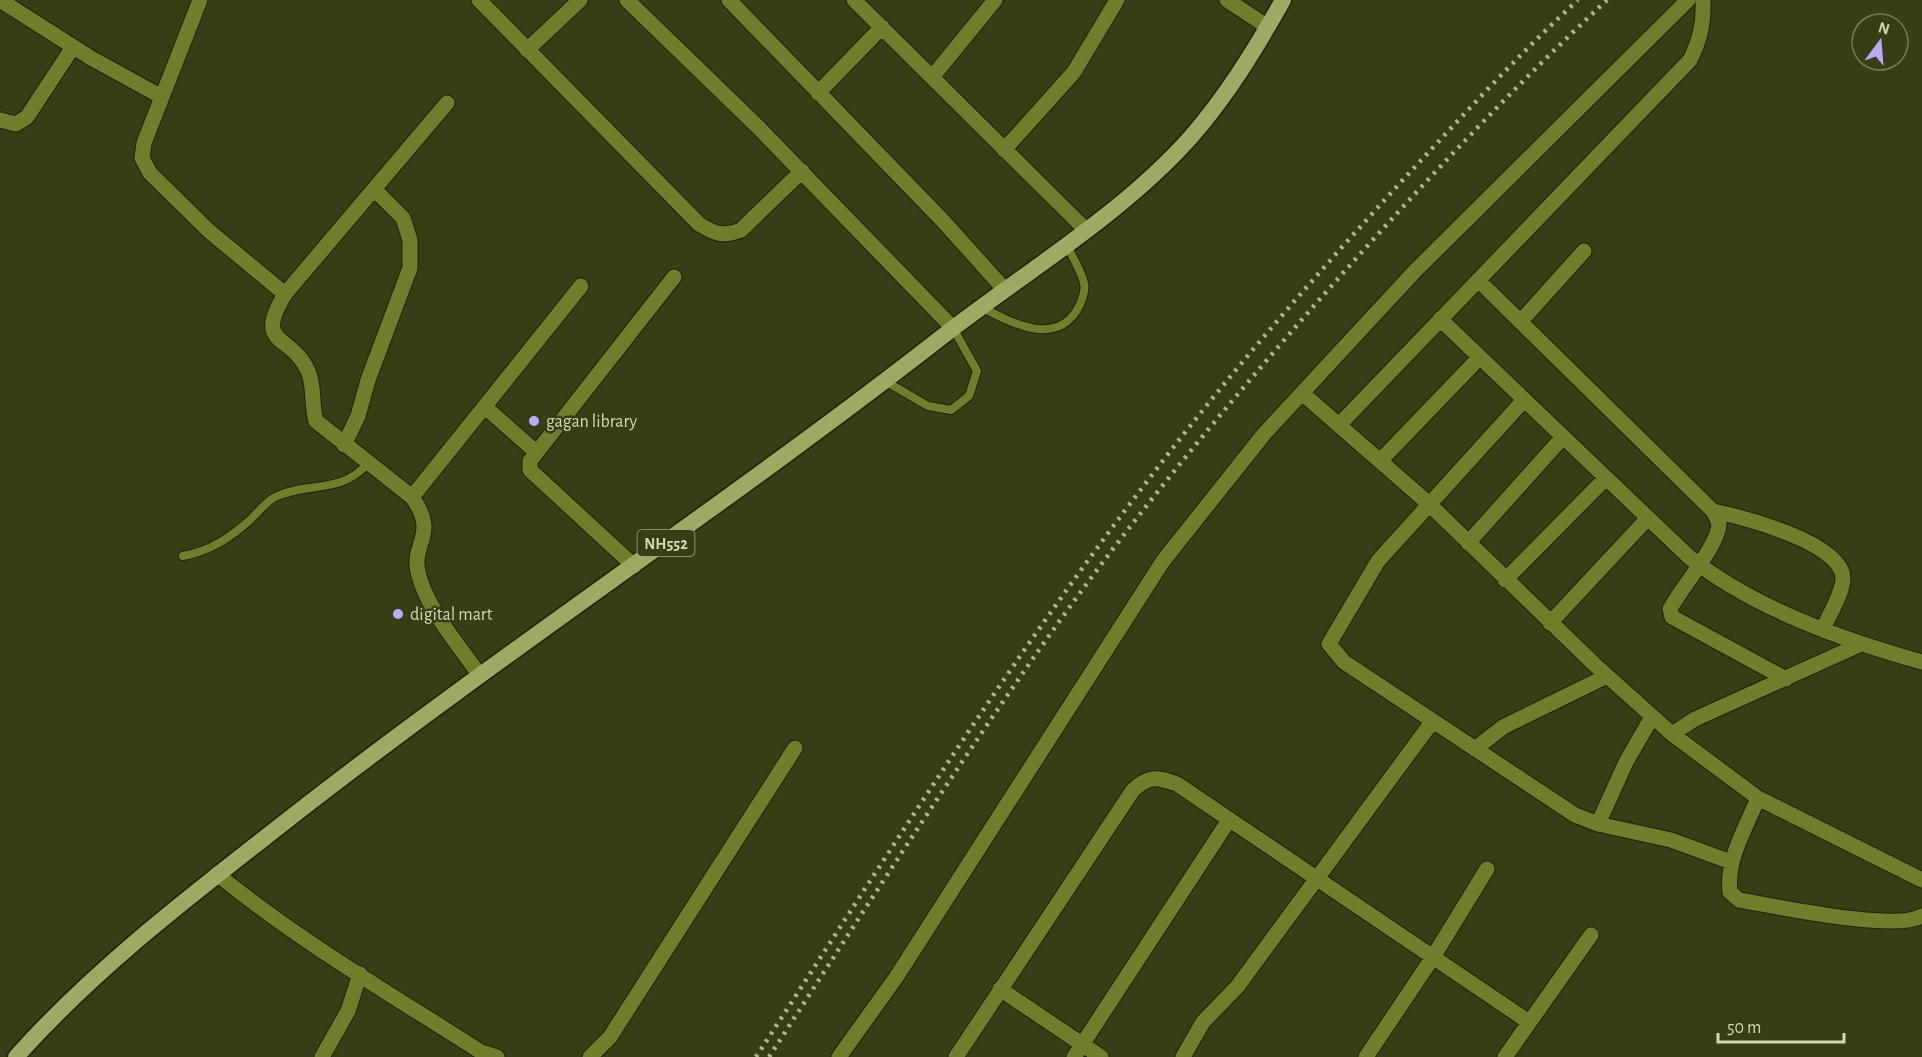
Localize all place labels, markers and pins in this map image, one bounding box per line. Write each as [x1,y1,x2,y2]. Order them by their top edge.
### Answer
place label: gagan library [546,413,637,431]
marker: gagan library [527,414,541,428]
place label: digital mart [410,606,493,624]
marker: digital mart [391,607,405,621]

